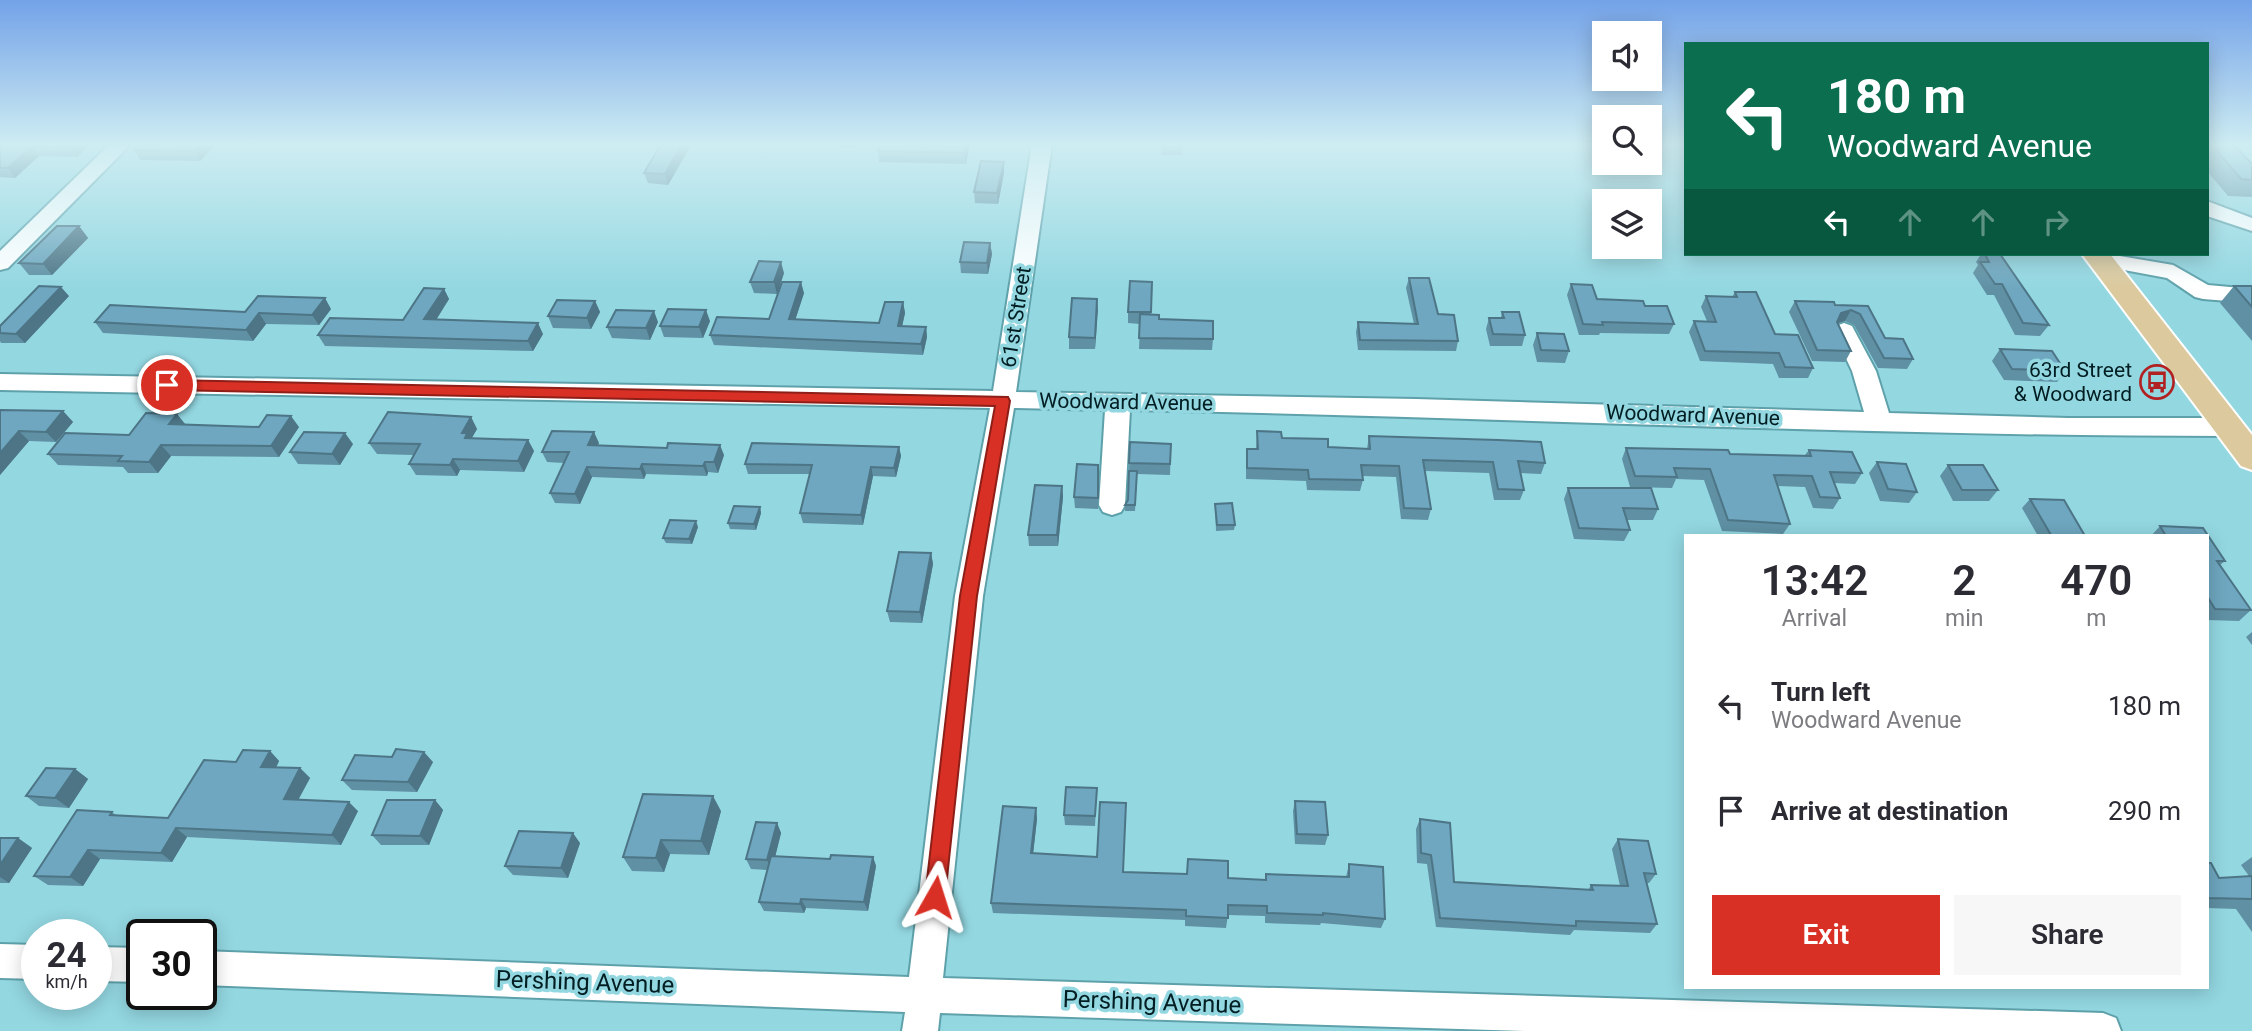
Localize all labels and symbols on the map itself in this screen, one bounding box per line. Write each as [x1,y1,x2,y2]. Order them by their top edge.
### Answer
street label: 61st Street [996,265,1036,369]
pin [137,355,197,415]
place label: 63rd Street & Woodward [2014,358,2132,406]
bus stop icon: 63rd Street & Woodward [2138,363,2176,401]
street label: Woodward Avenue [1039,388,1213,416]
street label: Woodward Avenue [1606,400,1780,430]
position arrow [898,860,972,934]
speed limit sign: 30 [126,919,217,1010]
street label: Pershing Avenue [495,965,675,999]
street label: Pershing Avenue [1062,985,1242,1019]

